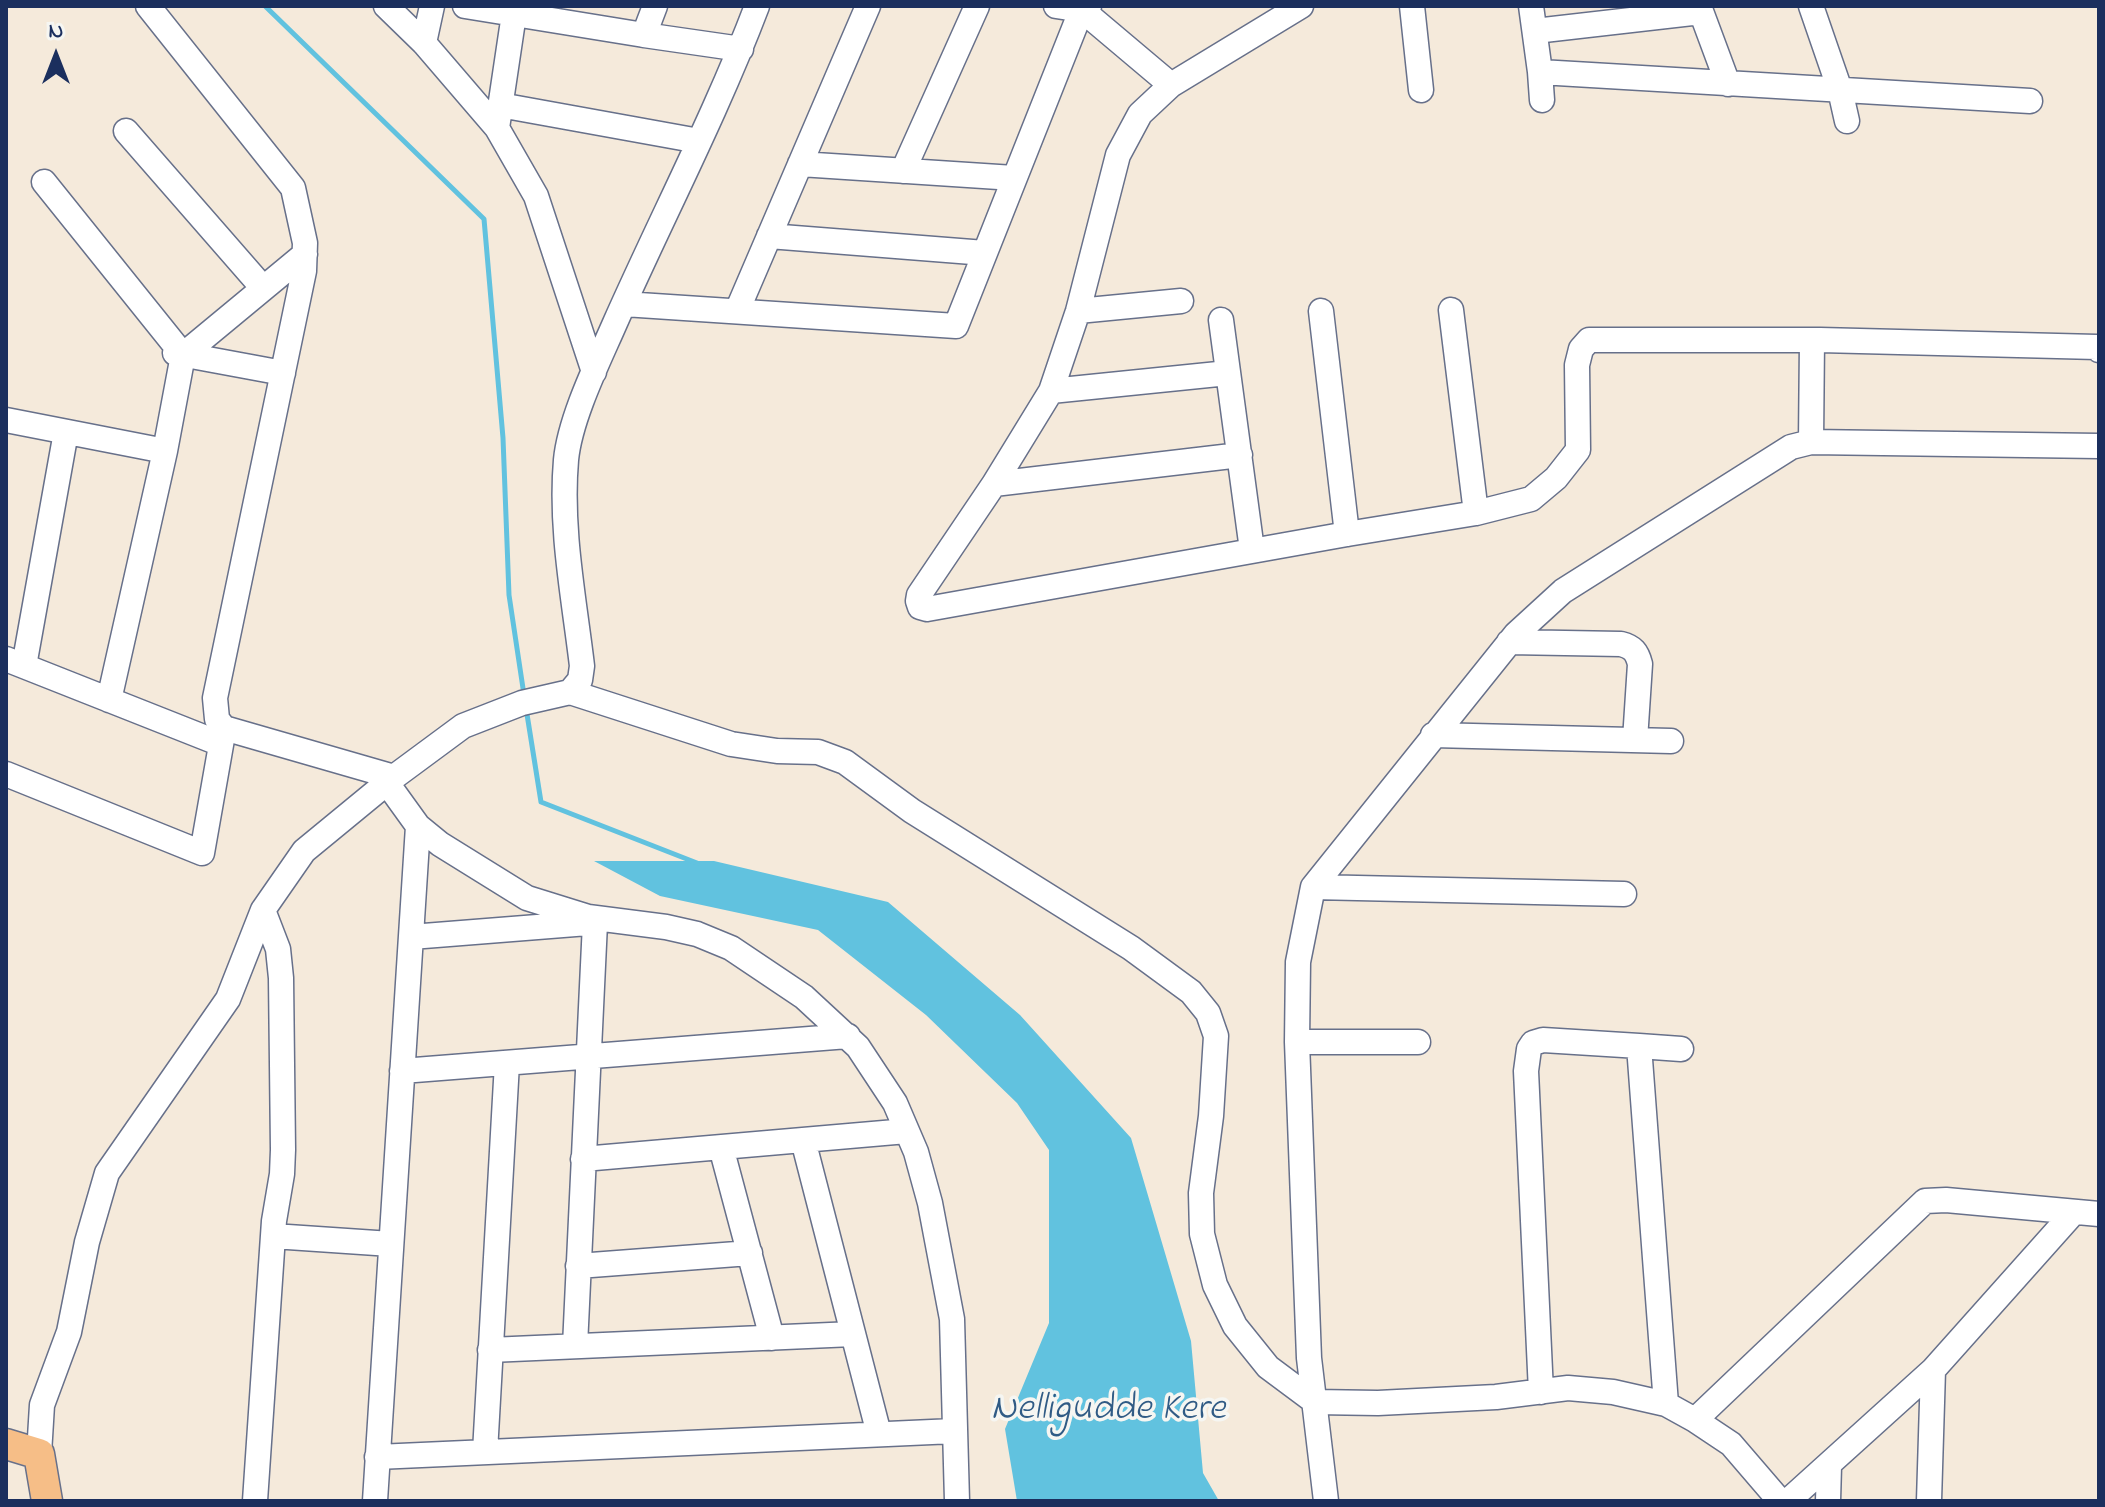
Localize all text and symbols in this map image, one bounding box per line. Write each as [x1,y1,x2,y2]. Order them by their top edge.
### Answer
north arrow [16,16,96,96]
text: N [49,16,63,48]
water label: Nelligudde Kere [991,1389,1225,1435]

